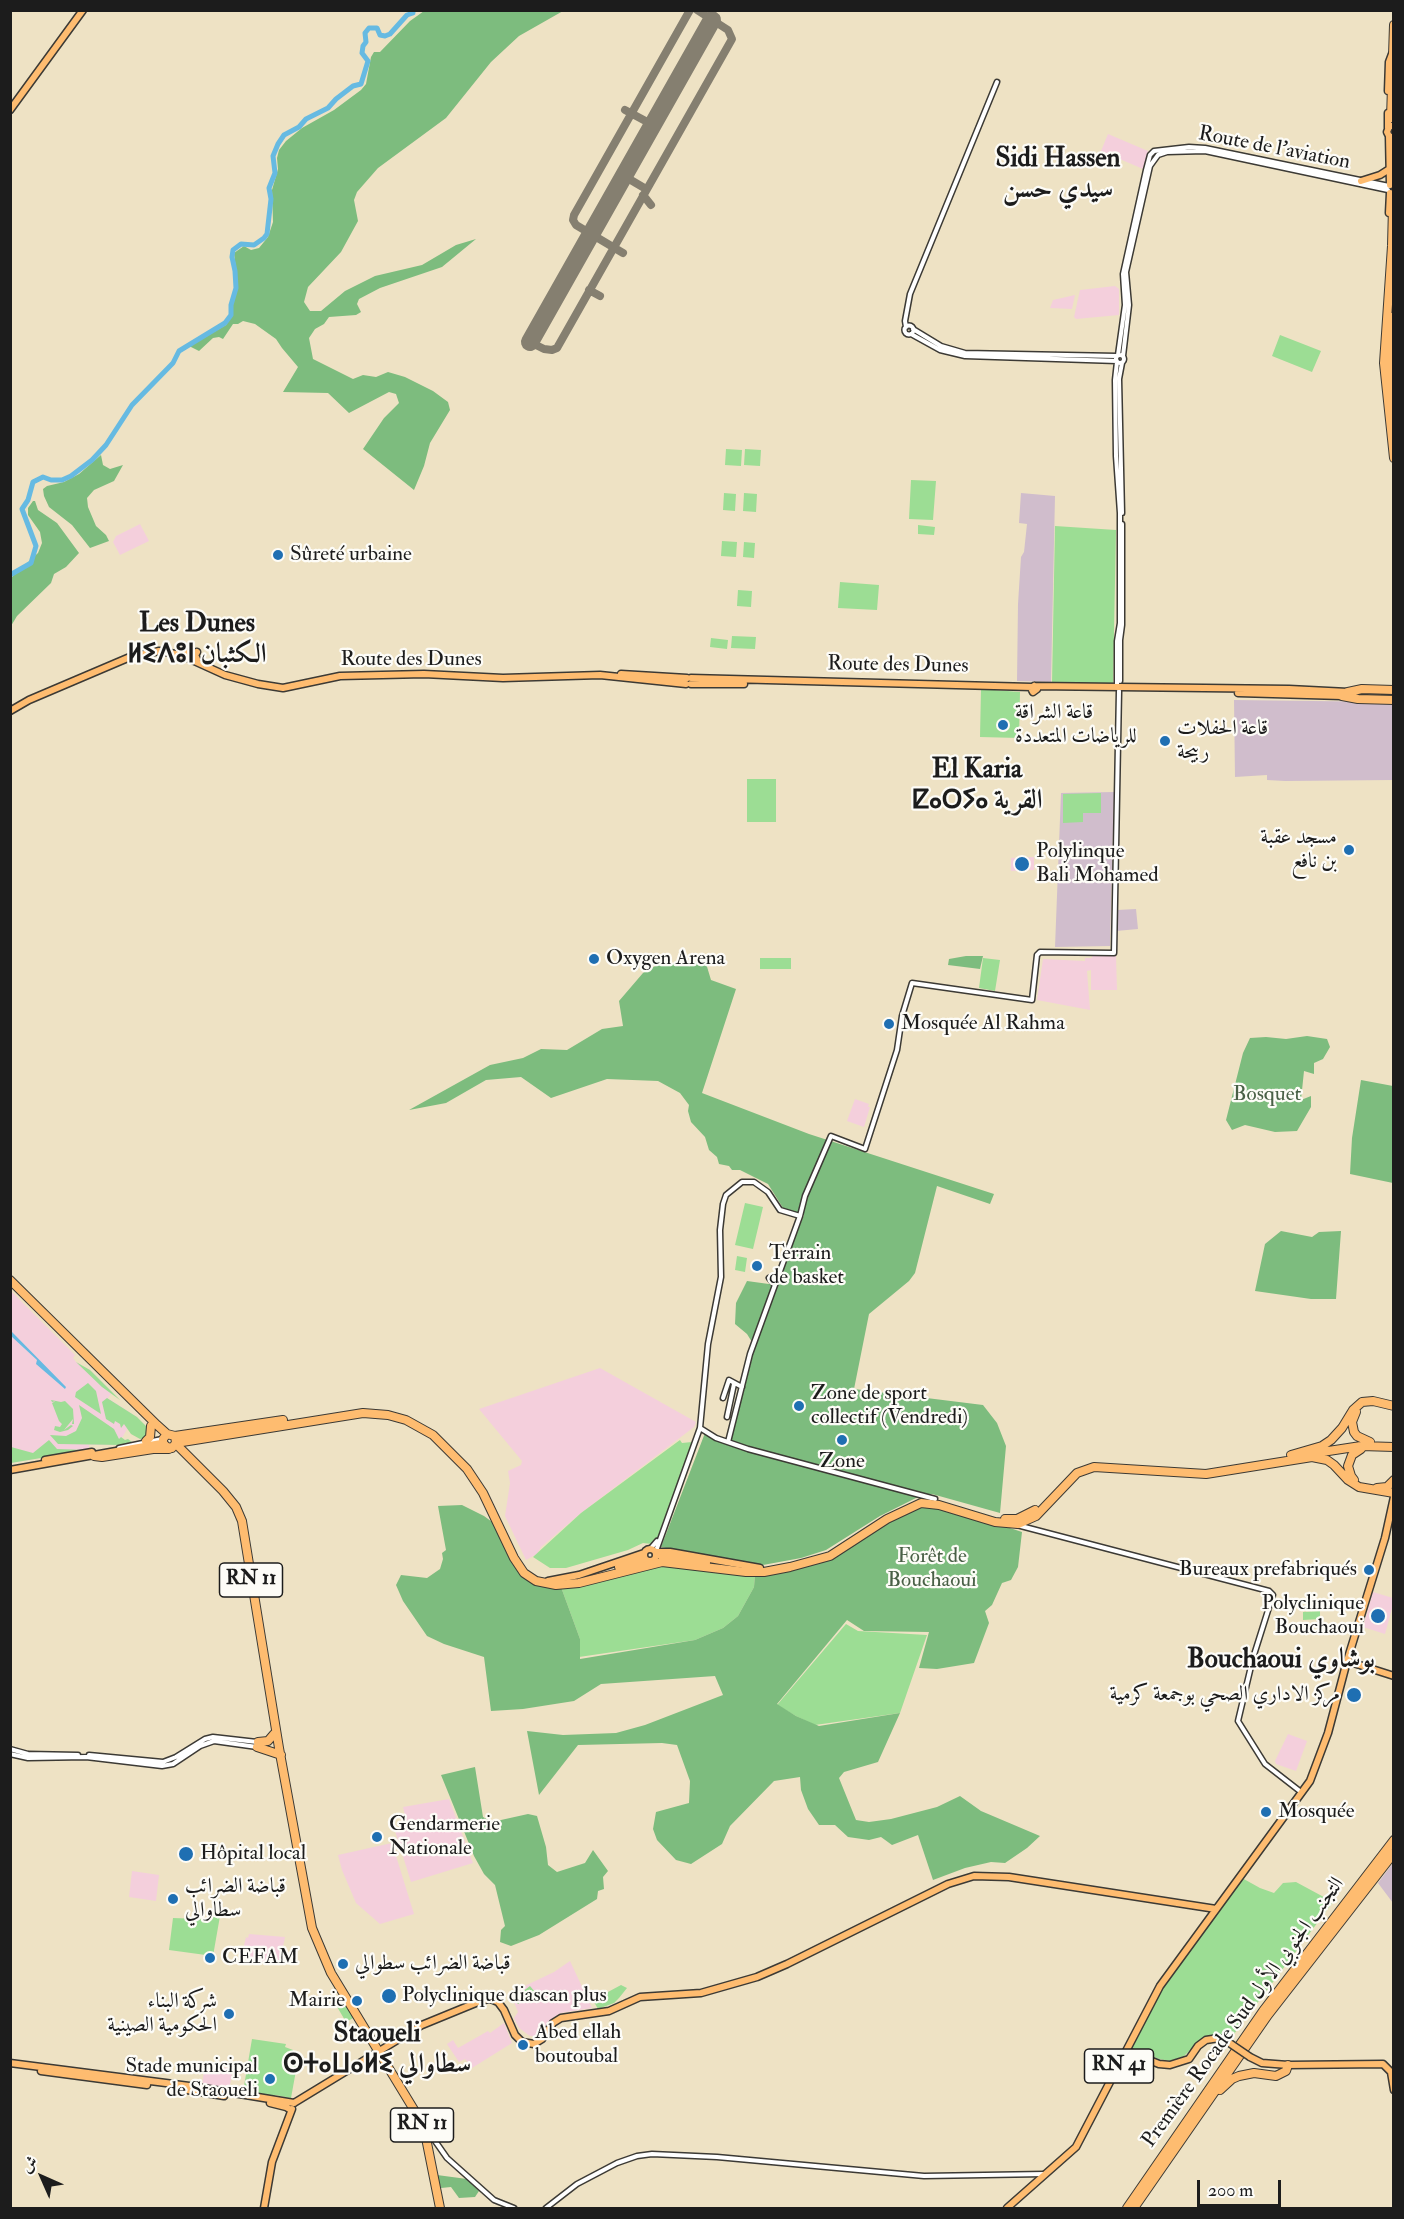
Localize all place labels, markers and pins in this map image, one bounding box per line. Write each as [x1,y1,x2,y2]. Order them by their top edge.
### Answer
place label: Sûreté urbaine [290,542,412,568]
marker: Sûreté urbaine [271,548,285,562]
place label: قاعة الشراقة للرياضات المتعددة [1015,700,1137,750]
place label: قاعة الحفلات ربيحة [1177,716,1268,766]
marker: قاعة الشراقة للرياضات المتعددة [996,718,1010,732]
marker: قاعة الحفلات ربيحة [1158,734,1172,748]
place label: مسجد عقبة بن نافع [1260,825,1337,875]
place label: Polylinque Bali Mohamed [1036,839,1159,889]
marker: مسجد عقبة بن نافع [1342,843,1356,857]
marker: Polylinque Bali Mohamed [1013,855,1031,873]
place label: Oxygen Arena [606,946,725,972]
marker: Oxygen Arena [587,952,601,966]
place label: Mosquée Al Rahma [901,1011,1065,1037]
marker: Mosquée Al Rahma [882,1017,896,1031]
place label: Terrain de basket [769,1241,844,1291]
marker: Terrain de basket [750,1259,764,1273]
place label: Zone de sport collectif (Vendredi) [811,1381,968,1431]
marker: Zone de sport collectif (Vendredi) [792,1399,806,1413]
marker: Zone [835,1433,849,1447]
place label: Zone [819,1449,865,1475]
place label: Bureaux prefabriqués [1179,1557,1357,1583]
marker: Bureaux prefabriqués [1362,1563,1376,1577]
place label: Polyclinique Bouchaoui [1262,1591,1364,1641]
marker: Polyclinique Bouchaoui [1369,1607,1387,1625]
place label: مركز الاداري الصحي بوجمعة كرمية [1110,1682,1340,1708]
marker: مركز الاداري الصحي بوجمعة كرمية [1345,1686,1363,1704]
place label: Mosquée [1278,1799,1355,1825]
marker: Mosquée [1259,1805,1273,1819]
place label: Gendarmerie Nationale [389,1812,500,1862]
marker: Gendarmerie Nationale [370,1830,384,1844]
place label: Hôpital local [200,1841,306,1867]
marker: Hôpital local [177,1845,195,1863]
place label: قباضة الضرائب سطاوالي [185,1874,286,1924]
marker: قباضة الضرائب سطاوالي [166,1892,180,1906]
place label: CEFAM [222,1945,299,1971]
marker: CEFAM [203,1951,217,1965]
place label: قباضة الضرائب سطوالي [355,1951,511,1977]
marker: قباضة الضرائب سطوالي [336,1957,350,1971]
place label: Polyclinique diascan plus [402,1983,607,2009]
marker: Polyclinique diascan plus [380,1987,398,2005]
place label: Mairie [288,1988,345,2014]
place label: شركة البناء الحكومية الصينية [107,1989,217,2039]
marker: Mairie [350,1994,364,2008]
marker: شركة البناء الحكومية الصينية [222,2007,236,2021]
place label: Abed ellah boutoubal [535,2020,621,2070]
marker: Abed ellah boutoubal [516,2038,530,2052]
place label: Stade municipal de Staoueli [125,2054,258,2104]
marker: Stade municipal de Staoueli [263,2072,277,2086]

